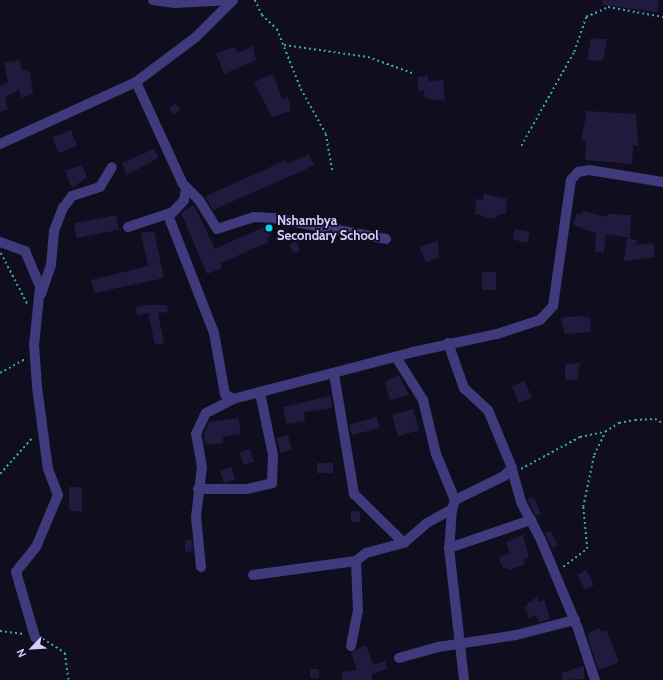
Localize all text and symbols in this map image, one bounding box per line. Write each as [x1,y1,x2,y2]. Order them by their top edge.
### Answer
place label: Nshambya Secondary School [277,213,379,244]
marker: Nshambya Secondary School [264,223,274,233]
north arrow [12,628,52,668]
text: N [13,647,29,660]

